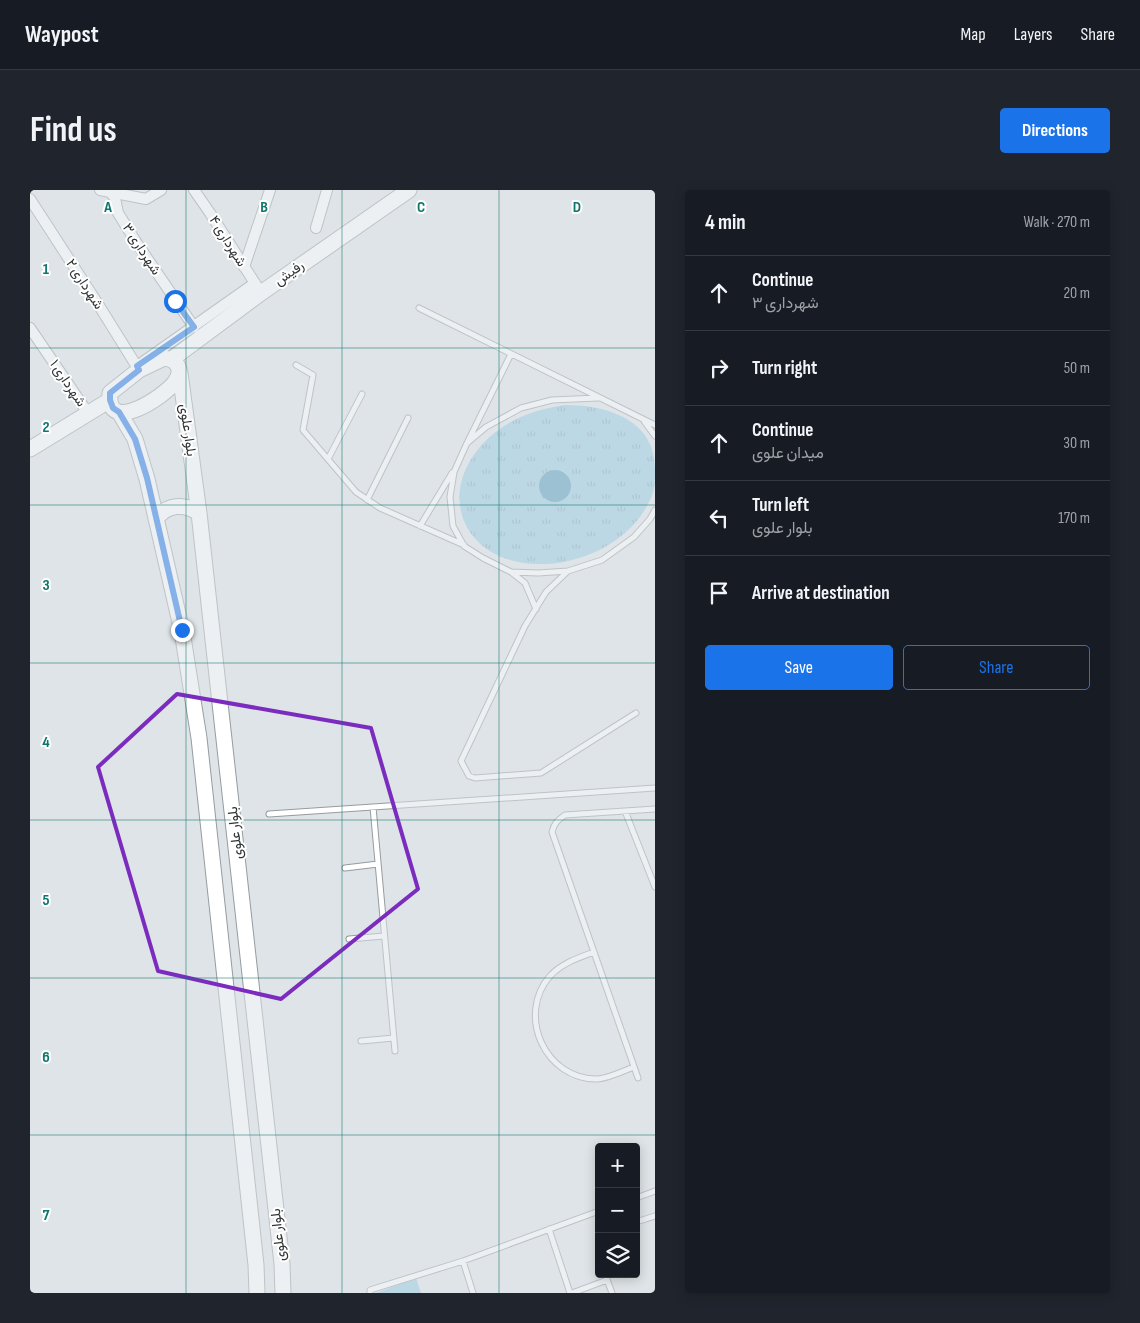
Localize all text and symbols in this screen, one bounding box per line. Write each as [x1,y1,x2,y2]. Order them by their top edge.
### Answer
text: Waypost [25,20,99,49]
text: Map [961,24,986,45]
text: Layers [1014,24,1053,45]
text: Share [1081,24,1115,45]
button: Directions [1000,108,1110,153]
text: Find us [30,109,117,152]
text: A [103,198,112,217]
text: B [260,198,268,217]
text: C [417,198,425,217]
text: D [573,198,581,217]
text: 4 min [705,210,746,235]
street label: شهرداری ۴ [206,212,250,270]
text: Walk · 270 m [1024,213,1090,232]
street label: شهرداری ۳ [119,220,165,278]
street label: شهرداری ۲ [62,256,108,312]
street label: رفیش [271,257,307,289]
text: 1 [43,260,50,279]
text: Continue [752,269,813,292]
icon: ahead [705,279,733,307]
text: 20 m [1063,284,1090,303]
route start [164,290,187,313]
text: شهرداری ۳ [752,294,819,313]
icon: right [705,354,733,382]
street label: شهرداری ۱ [46,356,90,410]
text: Turn right [752,357,817,380]
text: 50 m [1064,359,1090,378]
street label: بلوار علوی [176,403,200,457]
text: 2 [42,418,50,437]
text: Continue [752,419,813,442]
icon: ahead [705,429,733,457]
text: 30 m [1063,434,1090,453]
text: میدان علوی [752,444,824,463]
text: Turn left [752,494,809,517]
icon: left [705,504,733,532]
text: 170 m [1058,509,1090,528]
text: بلوار علوی [752,519,813,538]
text: 3 [42,576,50,595]
icon: arrive [705,579,733,607]
text: Arrive at destination [752,582,890,605]
route end [171,619,194,642]
button: Save [705,645,893,690]
button: Share [903,645,1090,690]
text: 4 [42,733,50,752]
street label: بلوار علوی [224,806,246,860]
text: 5 [42,891,50,910]
text: 6 [42,1048,50,1067]
map controls [595,1143,640,1278]
button: + [595,1143,640,1188]
button: − [595,1188,640,1233]
text: 7 [43,1206,50,1225]
street label: بلوار علوی [267,1208,289,1262]
button: layers [595,1233,640,1278]

